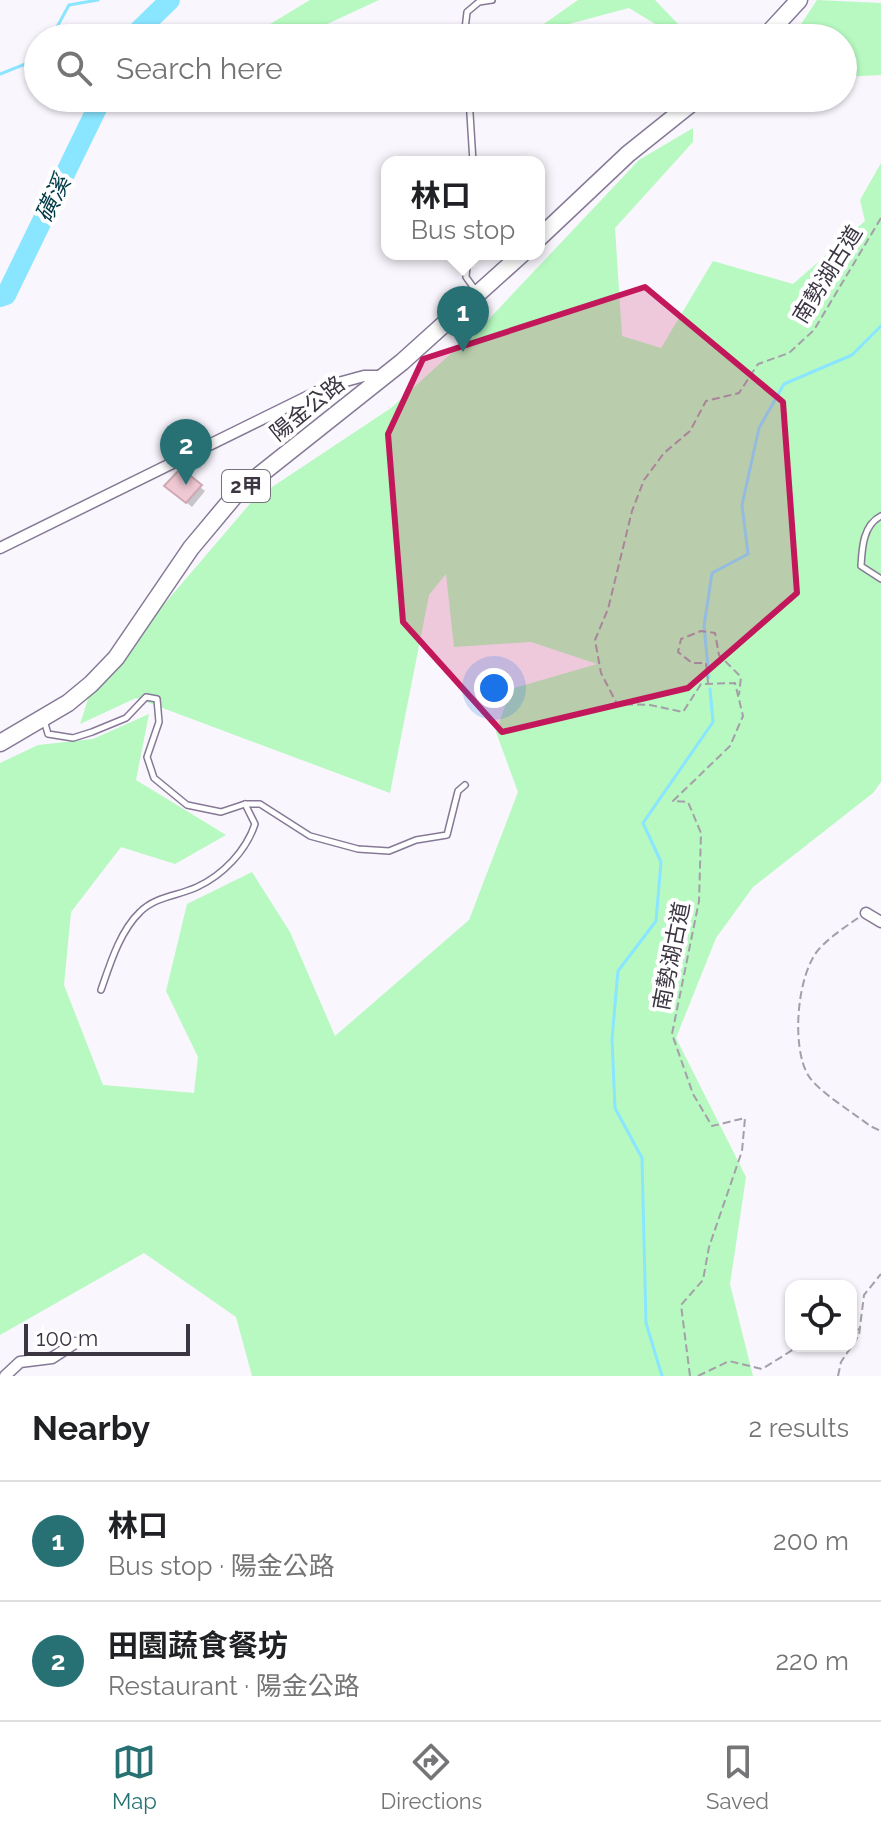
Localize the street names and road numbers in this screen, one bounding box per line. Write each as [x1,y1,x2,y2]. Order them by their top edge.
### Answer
street label: 南勢湖古道 [787,220,867,328]
street label: 陽金公路 [265,370,349,446]
road number: 2甲 [222,470,270,502]
street label: 南勢湖古道 [648,900,694,1012]

